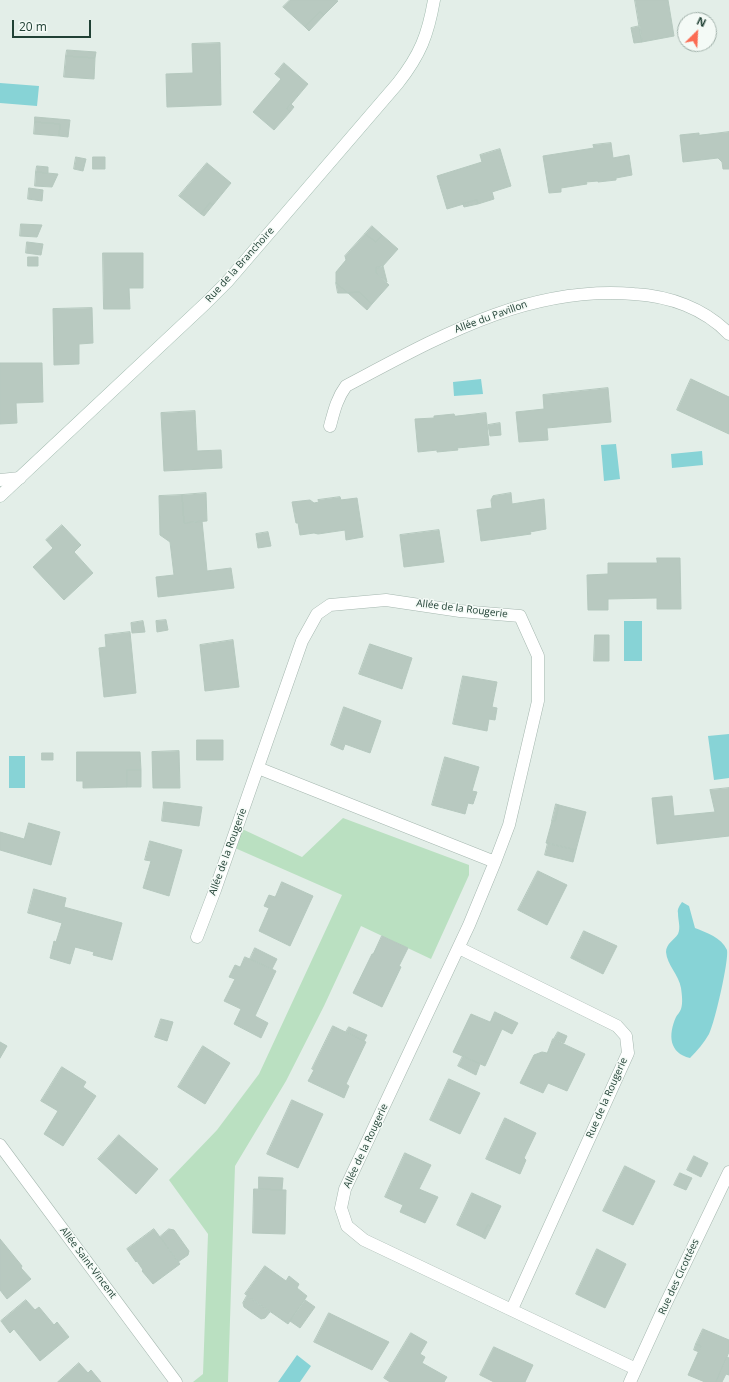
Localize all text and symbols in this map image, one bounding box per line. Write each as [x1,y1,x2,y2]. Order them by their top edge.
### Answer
scale bar [14,12,93,38]
north arrow [677,12,717,52]
text: N [695,13,709,30]
text: 20 m [19,18,47,35]
street label: Rue de la Branchoire [203,225,277,305]
street label: Allée du Pavillon [453,298,529,336]
street label: Allée de la Rougerie [416,597,508,621]
street label: Allée de la Rougerie [207,807,249,897]
street label: Rue de la Rougerie [584,1056,630,1140]
street label: Allée de la Rougerie [341,1102,391,1190]
street label: Allée Saint-Vincent [57,1225,119,1301]
street label: Rue des Cicottées [656,1237,702,1317]

